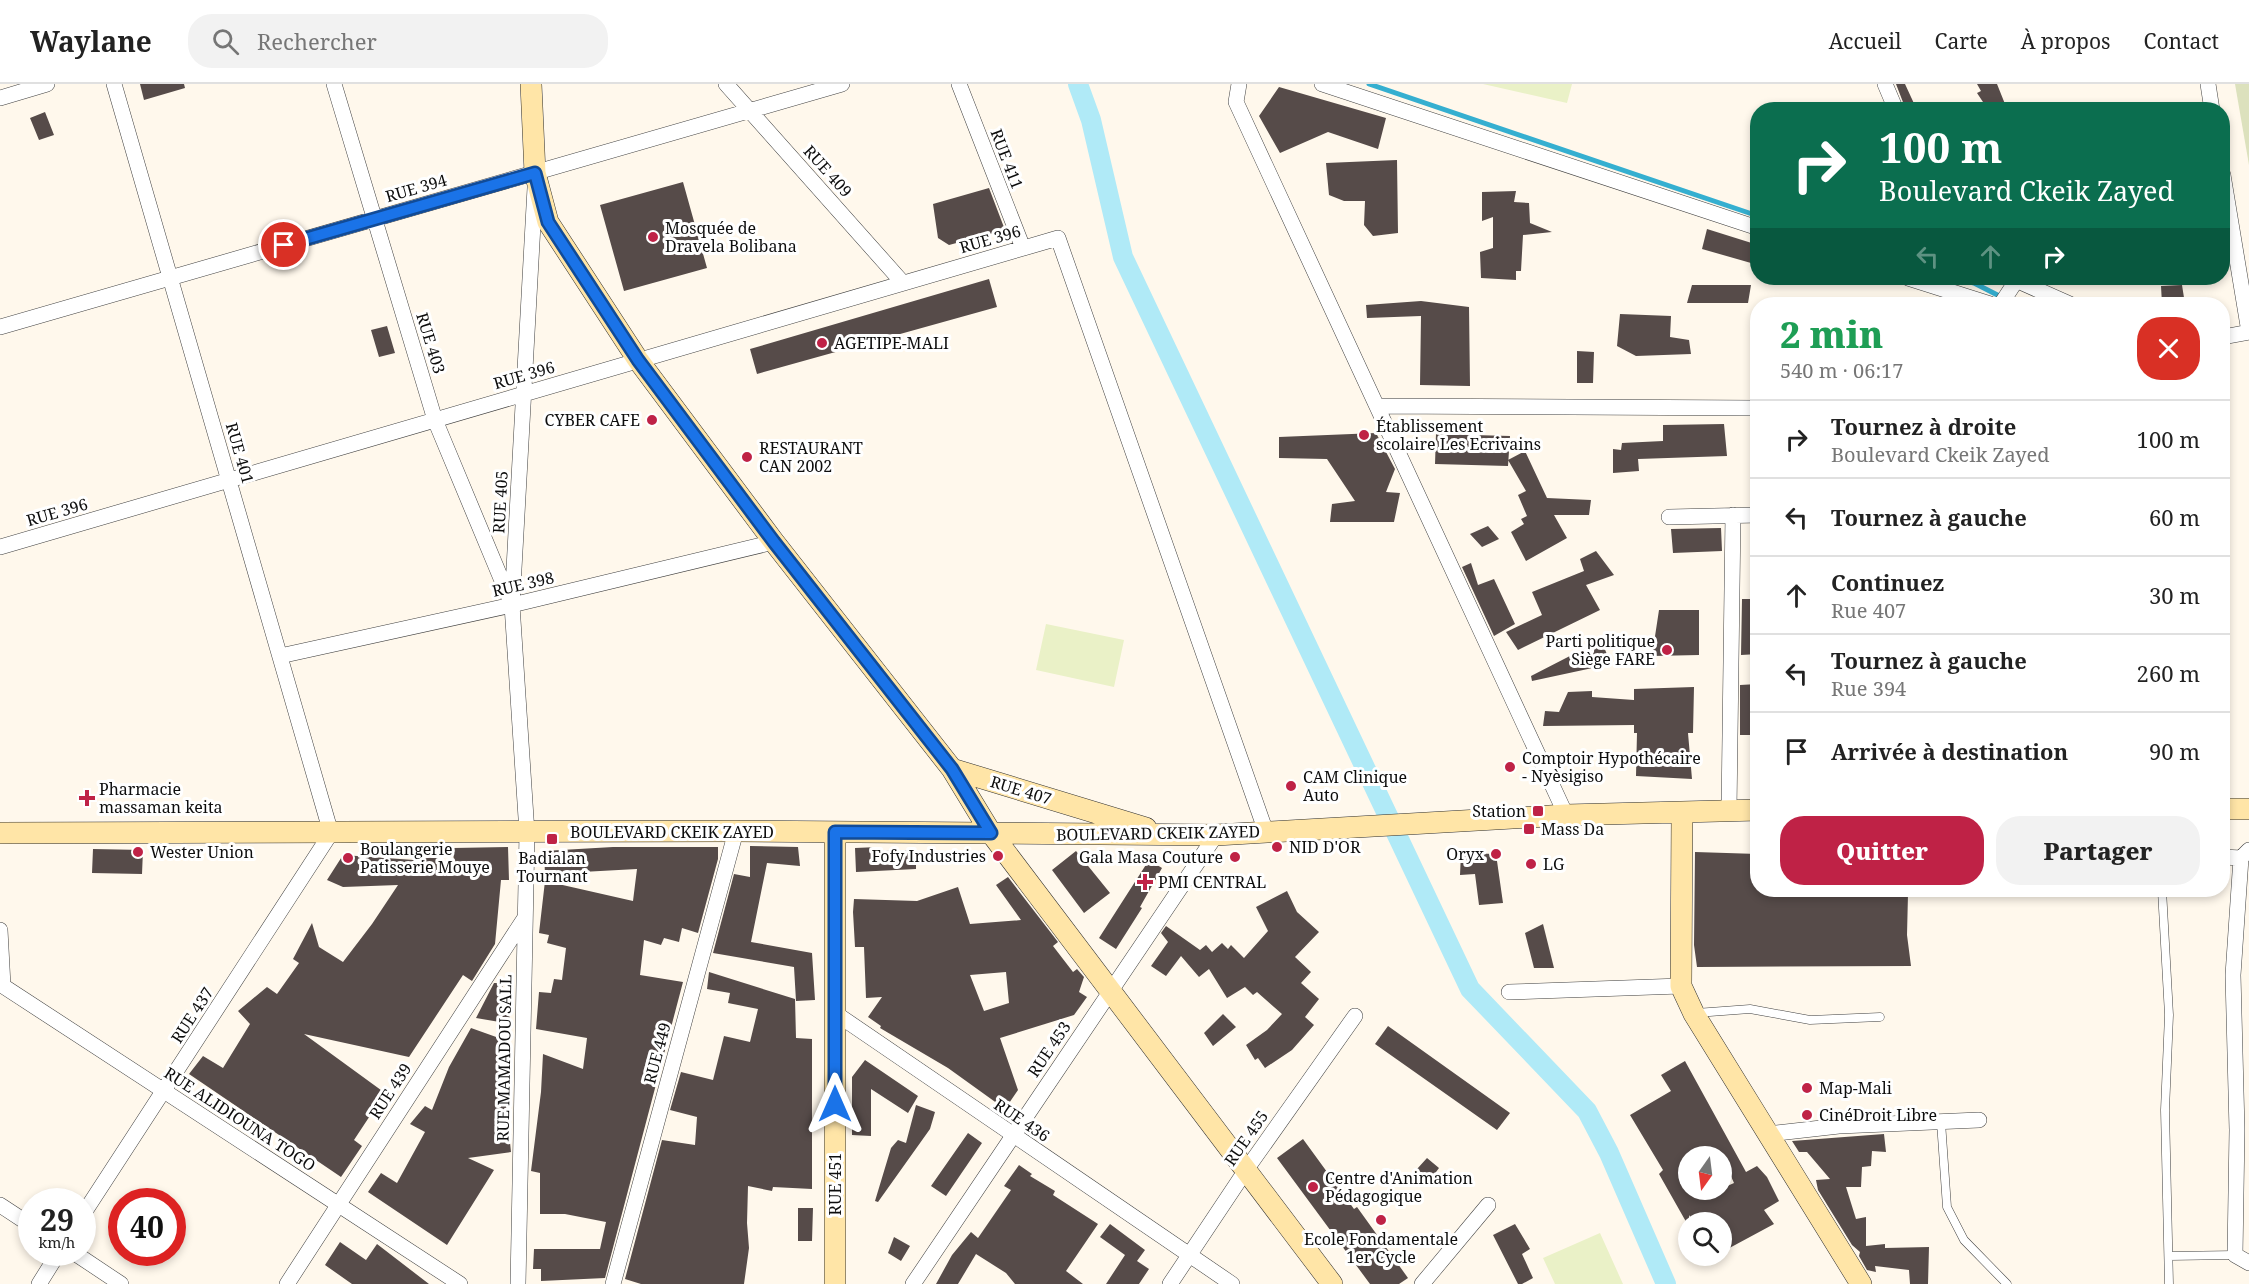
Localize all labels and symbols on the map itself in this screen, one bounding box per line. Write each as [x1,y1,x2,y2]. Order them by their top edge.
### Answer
street label: RUE 411 [985,126,1029,192]
street label: RUE 409 [799,140,857,202]
street label: RUE 394 [383,169,449,207]
place label: Mosquée de Dravela Bolibana [665,217,797,257]
pin [258,219,309,270]
street label: RUE 396 [957,220,1023,258]
marker: Mosquée de Dravela Bolibana [646,230,660,244]
street label: RUE 403 [411,310,451,376]
place label: AGETIPE-MALI [834,332,949,354]
marker: AGETIPE-MALI [815,336,829,350]
street label: RUE 396 [491,356,557,394]
place label: CYBER CAFE [545,409,640,431]
marker: CYBER CAFE [645,413,659,427]
place label: Établissement scolaire Les Ecrivains [1376,415,1541,455]
street label: RUE 401 [221,420,259,486]
marker: Établissement scolaire Les Ecrivains [1357,428,1371,442]
place label: RESTAURANT CAN 2002 [759,437,863,477]
marker: RESTAURANT CAN 2002 [740,450,754,464]
street label: RUE 405 [487,470,513,534]
street label: RUE 396 [24,493,90,531]
street label: RUE 398 [490,566,556,602]
place label: Parti politique Siège FARE [1545,630,1655,670]
marker: Parti politique Siège FARE [1660,643,1674,657]
place label: Comptoir Hypothécaire - Nyèsigiso [1522,747,1701,787]
marker: Comptoir Hypothécaire - Nyèsigiso [1503,760,1517,774]
place label: CAM Clinique Auto [1303,766,1407,806]
street label: RUE 407 [988,770,1054,810]
place label: Pharmacie massaman keita [99,778,223,818]
marker: CAM Clinique Auto [1284,779,1298,793]
marker: Pharmacie massaman keita [80,791,94,805]
place label: Station [1472,800,1526,822]
marker: Station [1531,804,1545,818]
place label: Mass Da [1541,818,1604,840]
street label: BOULEVARD CKEIK ZAYED [1056,820,1260,846]
street label: BOULEVARD CKEIK ZAYED [570,821,774,843]
marker: Mass Da [1522,822,1536,836]
marker: Badialan Tournant [545,832,559,846]
place label: NID D'OR [1289,836,1361,858]
place label: Boulangerie Patisserie Mouye [360,838,490,878]
marker: NID D'OR [1270,840,1284,854]
place label: Wester Union [150,841,254,863]
place label: Oryx [1446,843,1485,865]
marker: Wester Union [131,845,145,859]
place label: Fofy Industries [871,845,986,867]
place label: Gala Masa Couture [1079,846,1223,868]
place label: Badialan Tournant [516,847,588,887]
marker: Oryx [1489,847,1503,861]
marker: Fofy Industries [991,849,1005,863]
marker: Gala Masa Couture [1228,850,1242,864]
marker: Boulangerie Patisserie Mouye [341,851,355,865]
place label: LG [1543,853,1565,875]
marker: LG [1524,857,1538,871]
place label: PMI CENTRAL [1158,871,1266,893]
marker: PMI CENTRAL [1136,873,1154,891]
street label: RUE MAMADOU SALL [492,974,516,1142]
street label: RUE 437 [166,983,218,1047]
street label: RUE 453 [1022,1017,1076,1081]
street label: RUE 449 [638,1020,676,1086]
street label: RUE 439 [364,1059,416,1123]
street label: RUE ALIDIOUNA TOGO [160,1062,320,1176]
position arrow [803,1072,867,1136]
place label: Map-Mali [1819,1077,1892,1099]
marker: Map-Mali [1800,1081,1814,1095]
street label: RUE 436 [990,1093,1054,1147]
place label: CinéDroit Libre [1819,1104,1937,1126]
street label: RUE 455 [1219,1106,1273,1170]
marker: CinéDroit Libre [1800,1108,1814,1122]
north arrow [1678,1146,1732,1200]
street label: RUE 451 [824,1153,846,1215]
place label: Centre d'Animation Pédagogique [1325,1167,1473,1207]
marker: Centre d'Animation Pédagogique [1306,1180,1320,1194]
speed limit sign: 40 [108,1188,186,1266]
marker: Ecole Fondamentale 1er Cycle [1374,1213,1388,1227]
place label: Ecole Fondamentale 1er Cycle [1304,1228,1458,1268]

